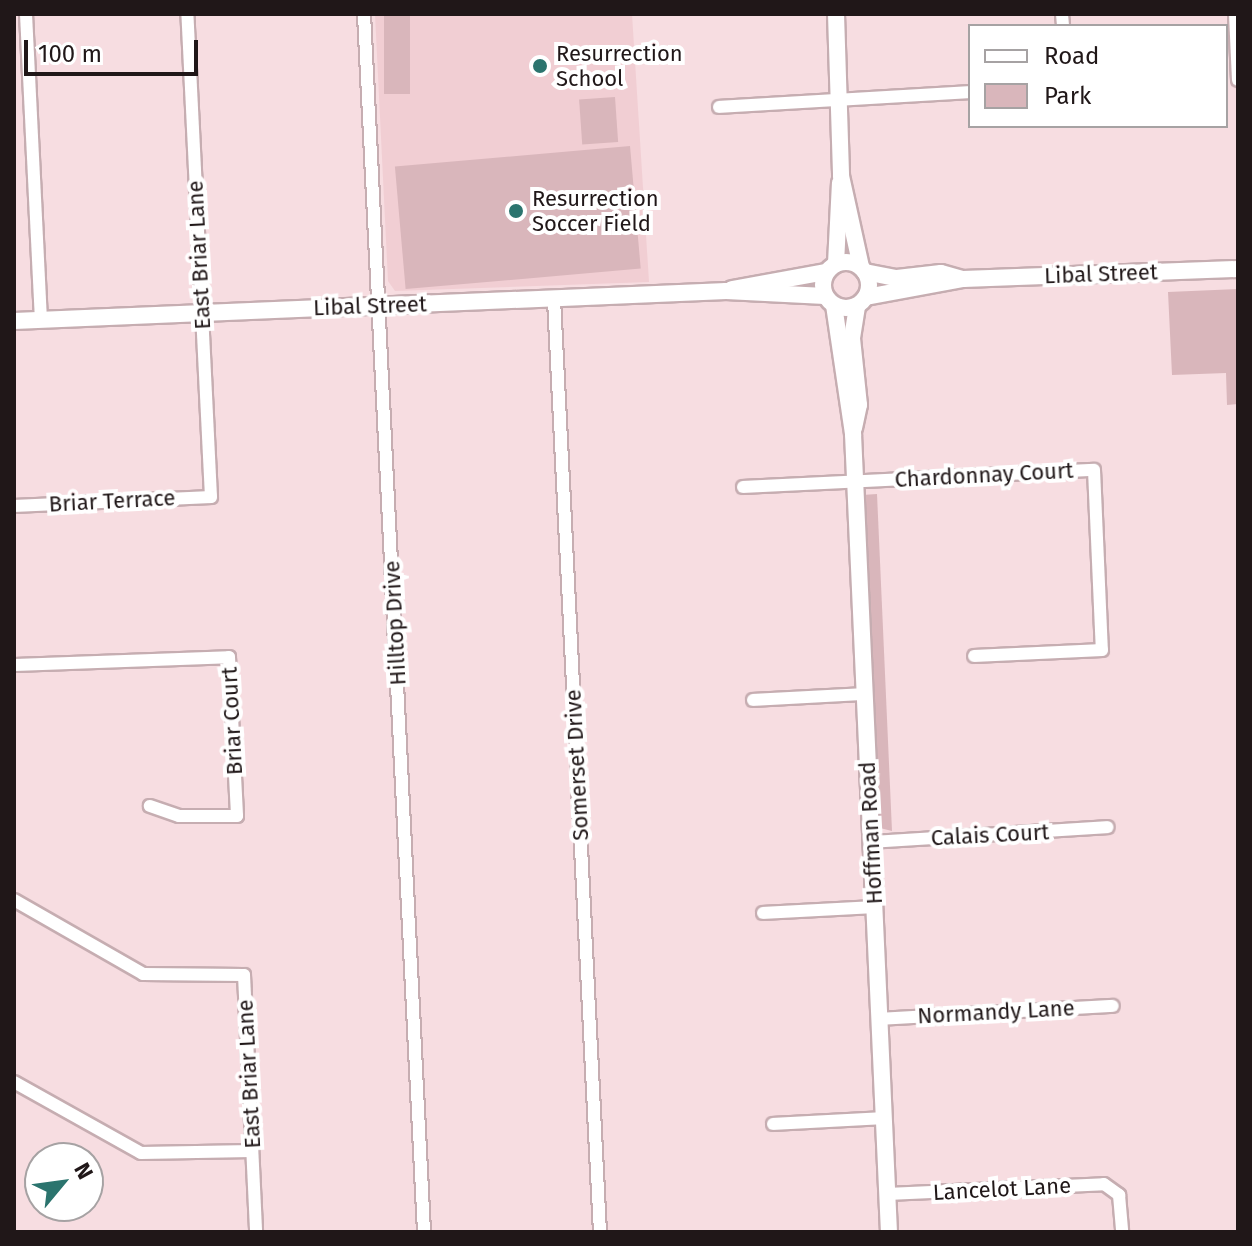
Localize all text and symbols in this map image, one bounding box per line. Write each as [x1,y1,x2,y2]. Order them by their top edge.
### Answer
scale bar [28,24,202,74]
legend [968,24,1228,128]
text: 100 m [38,40,102,68]
place label: Resurrection School [556,40,683,92]
text: Road [1044,42,1099,70]
marker: Resurrection School [531,57,549,75]
text: Park [1044,82,1091,110]
street label: East Briar Lane [182,180,216,330]
place label: Resurrection Soccer Field [532,185,659,236]
marker: Resurrection Soccer Field [507,202,525,220]
street label: Libal Street [1044,259,1158,289]
street label: Libal Street [313,291,427,321]
street label: Chardonnay Court [894,457,1074,493]
street label: Briar Terrace [48,485,176,517]
street label: Hilltop Drive [379,560,411,686]
street label: Briar Court [216,666,248,776]
street label: Somerset Drive [560,689,594,841]
street label: Hoffman Road [854,761,888,905]
street label: Calais Court [930,819,1050,851]
street label: Normandy Lane [917,995,1075,1029]
street label: East Briar Lane [232,999,266,1149]
north arrow [24,1142,104,1222]
text: N [68,1158,99,1184]
street label: Lancelot Lane [932,1172,1072,1206]

